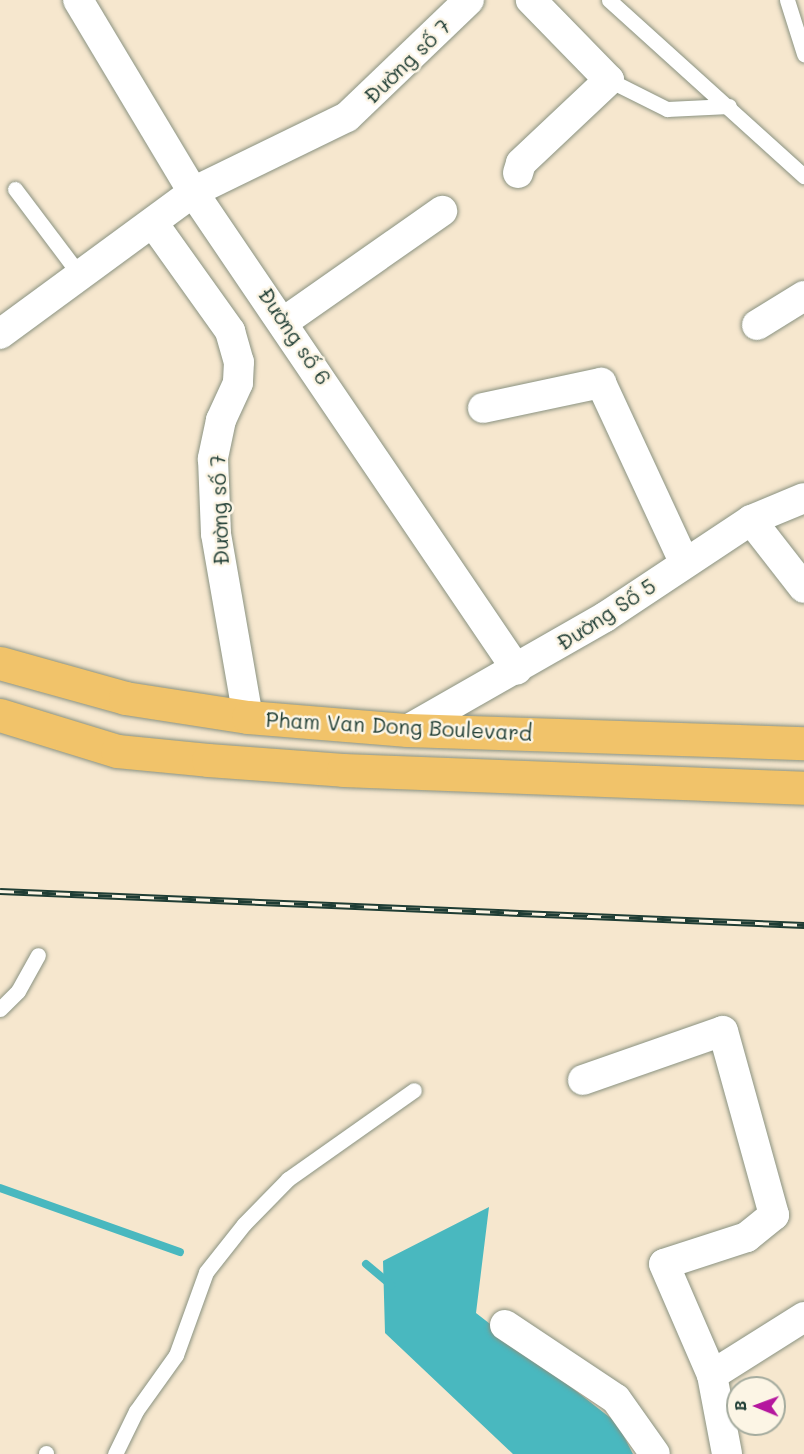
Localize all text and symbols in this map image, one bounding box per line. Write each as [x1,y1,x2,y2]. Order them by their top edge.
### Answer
street label: Đường số 7 [358,13,456,109]
street label: Đường số 6 [253,283,337,389]
street label: Đường số 7 [204,454,234,566]
street label: Đường Số 5 [552,573,660,655]
street label: Pham Van Dong Boulevard [265,706,533,746]
north arrow [726,1376,786,1436]
text: B [729,1400,750,1411]

